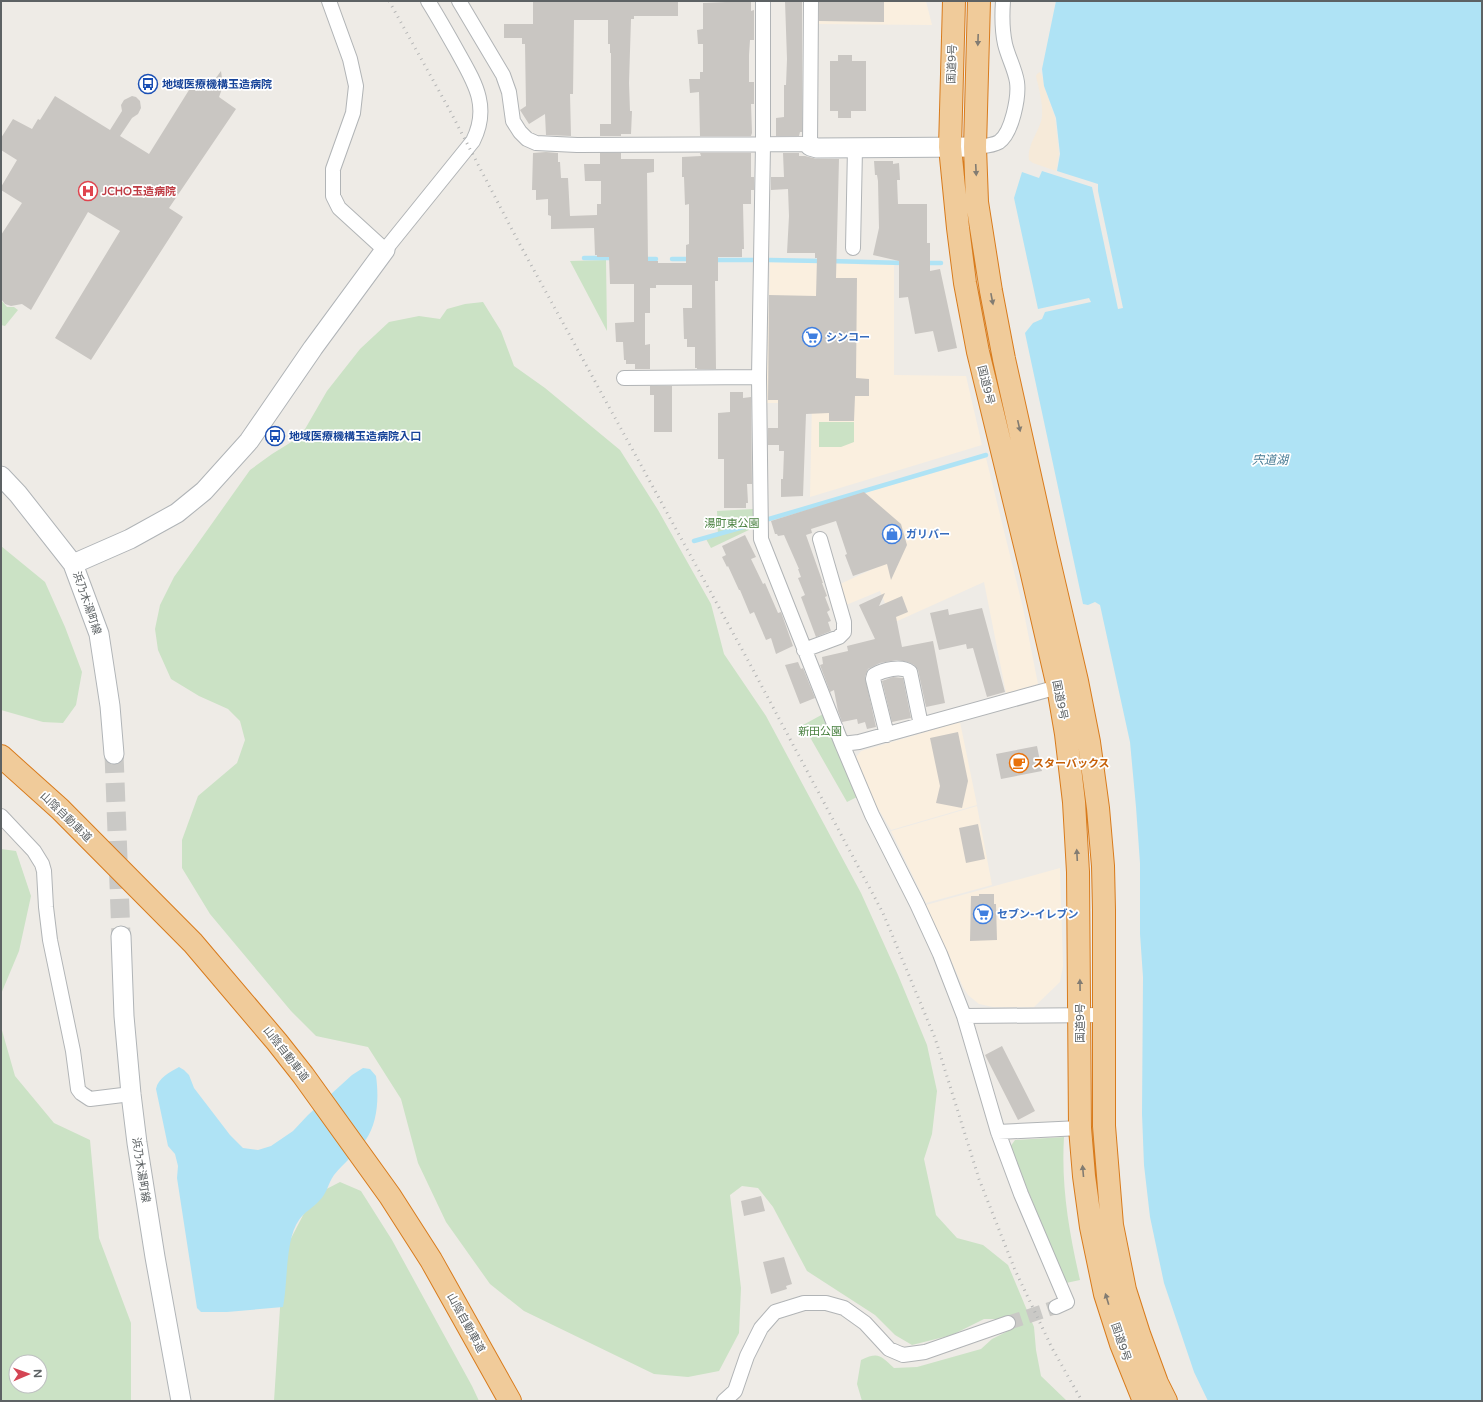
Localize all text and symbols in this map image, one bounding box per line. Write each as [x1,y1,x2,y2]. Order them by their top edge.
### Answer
one-way arrow [975,34,981,47]
street label: 国道9号 [945,44,959,84]
bus stop icon: 地域医療機構玉造病院 [137,73,159,95]
place label: 地域医療機構玉造病院 [162,78,272,91]
one-way arrow [973,164,979,177]
hospital icon: JCHO玉造病院 [77,180,99,202]
place label: JCHO玉造病院 [101,185,176,198]
one-way arrow [990,293,996,305]
supermarket icon: シンコー [801,326,823,348]
place label: シンコー [826,331,870,344]
street label: 国道9号 [975,364,997,406]
one-way arrow [1016,420,1022,432]
bus stop icon: 地域医療機構玉造病院入口 [264,425,286,447]
place label: 地域医療機構玉造病院入口 [289,430,421,443]
water label: 宍道湖 [1252,453,1290,467]
park label: 湯町東公園 [705,517,760,530]
shop icon: ガリバー [881,523,903,545]
place label: ガリバー [906,528,950,541]
street label: 浜乃木湯町線 [70,570,104,636]
street label: 国道9号 [1050,679,1070,721]
park label: 新田公園 [798,725,842,738]
cafe icon: スターバックス [1008,752,1030,774]
place label: スターバックス [1033,757,1110,770]
street label: 山陰自動車道 [38,789,94,845]
one-way arrow [1074,849,1081,861]
supermarket icon: セブン-イレブン [972,903,994,925]
place label: セブン-イレブン [997,908,1079,921]
one-way arrow [1077,978,1083,991]
street label: 国道9号 [1074,1003,1087,1043]
street label: 山陰自動車道 [261,1024,311,1084]
street label: 浜乃木湯町線 [129,1136,153,1204]
one-way arrow [1080,1165,1087,1177]
street label: 山陰自動車道 [444,1291,488,1355]
one-way arrow [1104,1292,1110,1304]
street label: 国道9号 [1108,1321,1134,1363]
north arrow [8,1354,48,1394]
text: N [31,1369,44,1378]

